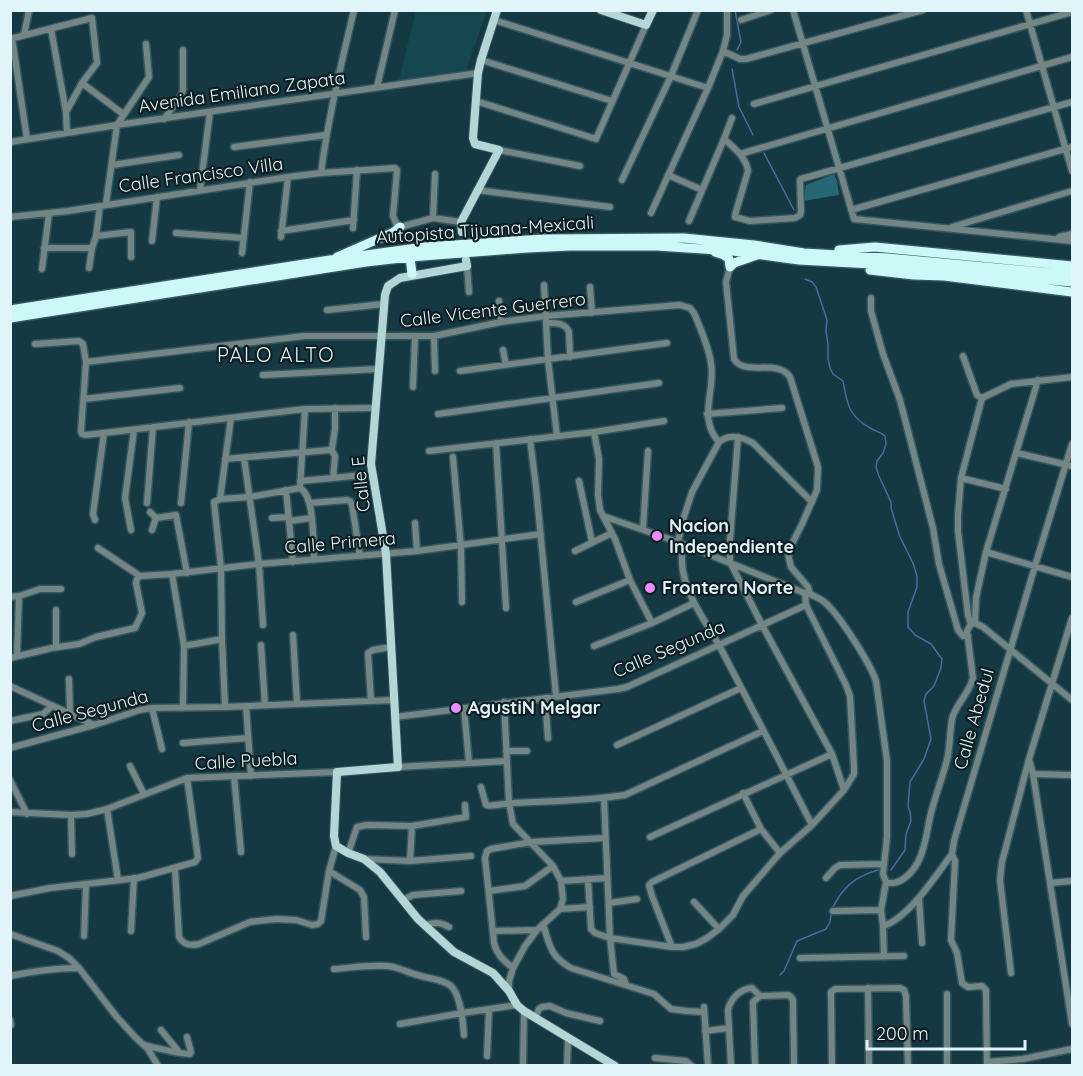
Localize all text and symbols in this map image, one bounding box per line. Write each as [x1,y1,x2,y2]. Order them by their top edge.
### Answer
street label: Avenida Emiliano Zapata [137,66,347,117]
street label: Calle Francisco Villa [117,152,285,197]
street label: Autopista Tijuana-Mexicali [375,210,595,249]
street label: Calle Vicente Guerrero [399,287,587,332]
district label: PALO ALTO [217,342,335,367]
street label: Calle E [346,455,375,513]
place label: Nacion Independiente [669,514,794,558]
street label: Calle Primera [283,526,397,559]
marker: Nacion Independiente [650,529,664,543]
place label: Frontera Norte [662,576,793,599]
marker: Frontera Norte [643,581,657,595]
street label: Calle Segunda [609,615,728,682]
street label: Calle Abedul [948,666,999,772]
street label: Calle Segunda [29,684,151,737]
place label: AgustiN Melgar [468,696,601,719]
marker: AgustiN Melgar [449,701,463,715]
street label: Calle Puebla [194,746,298,775]
scale bar [867,1013,1024,1051]
text: 200 m [876,1022,929,1045]

